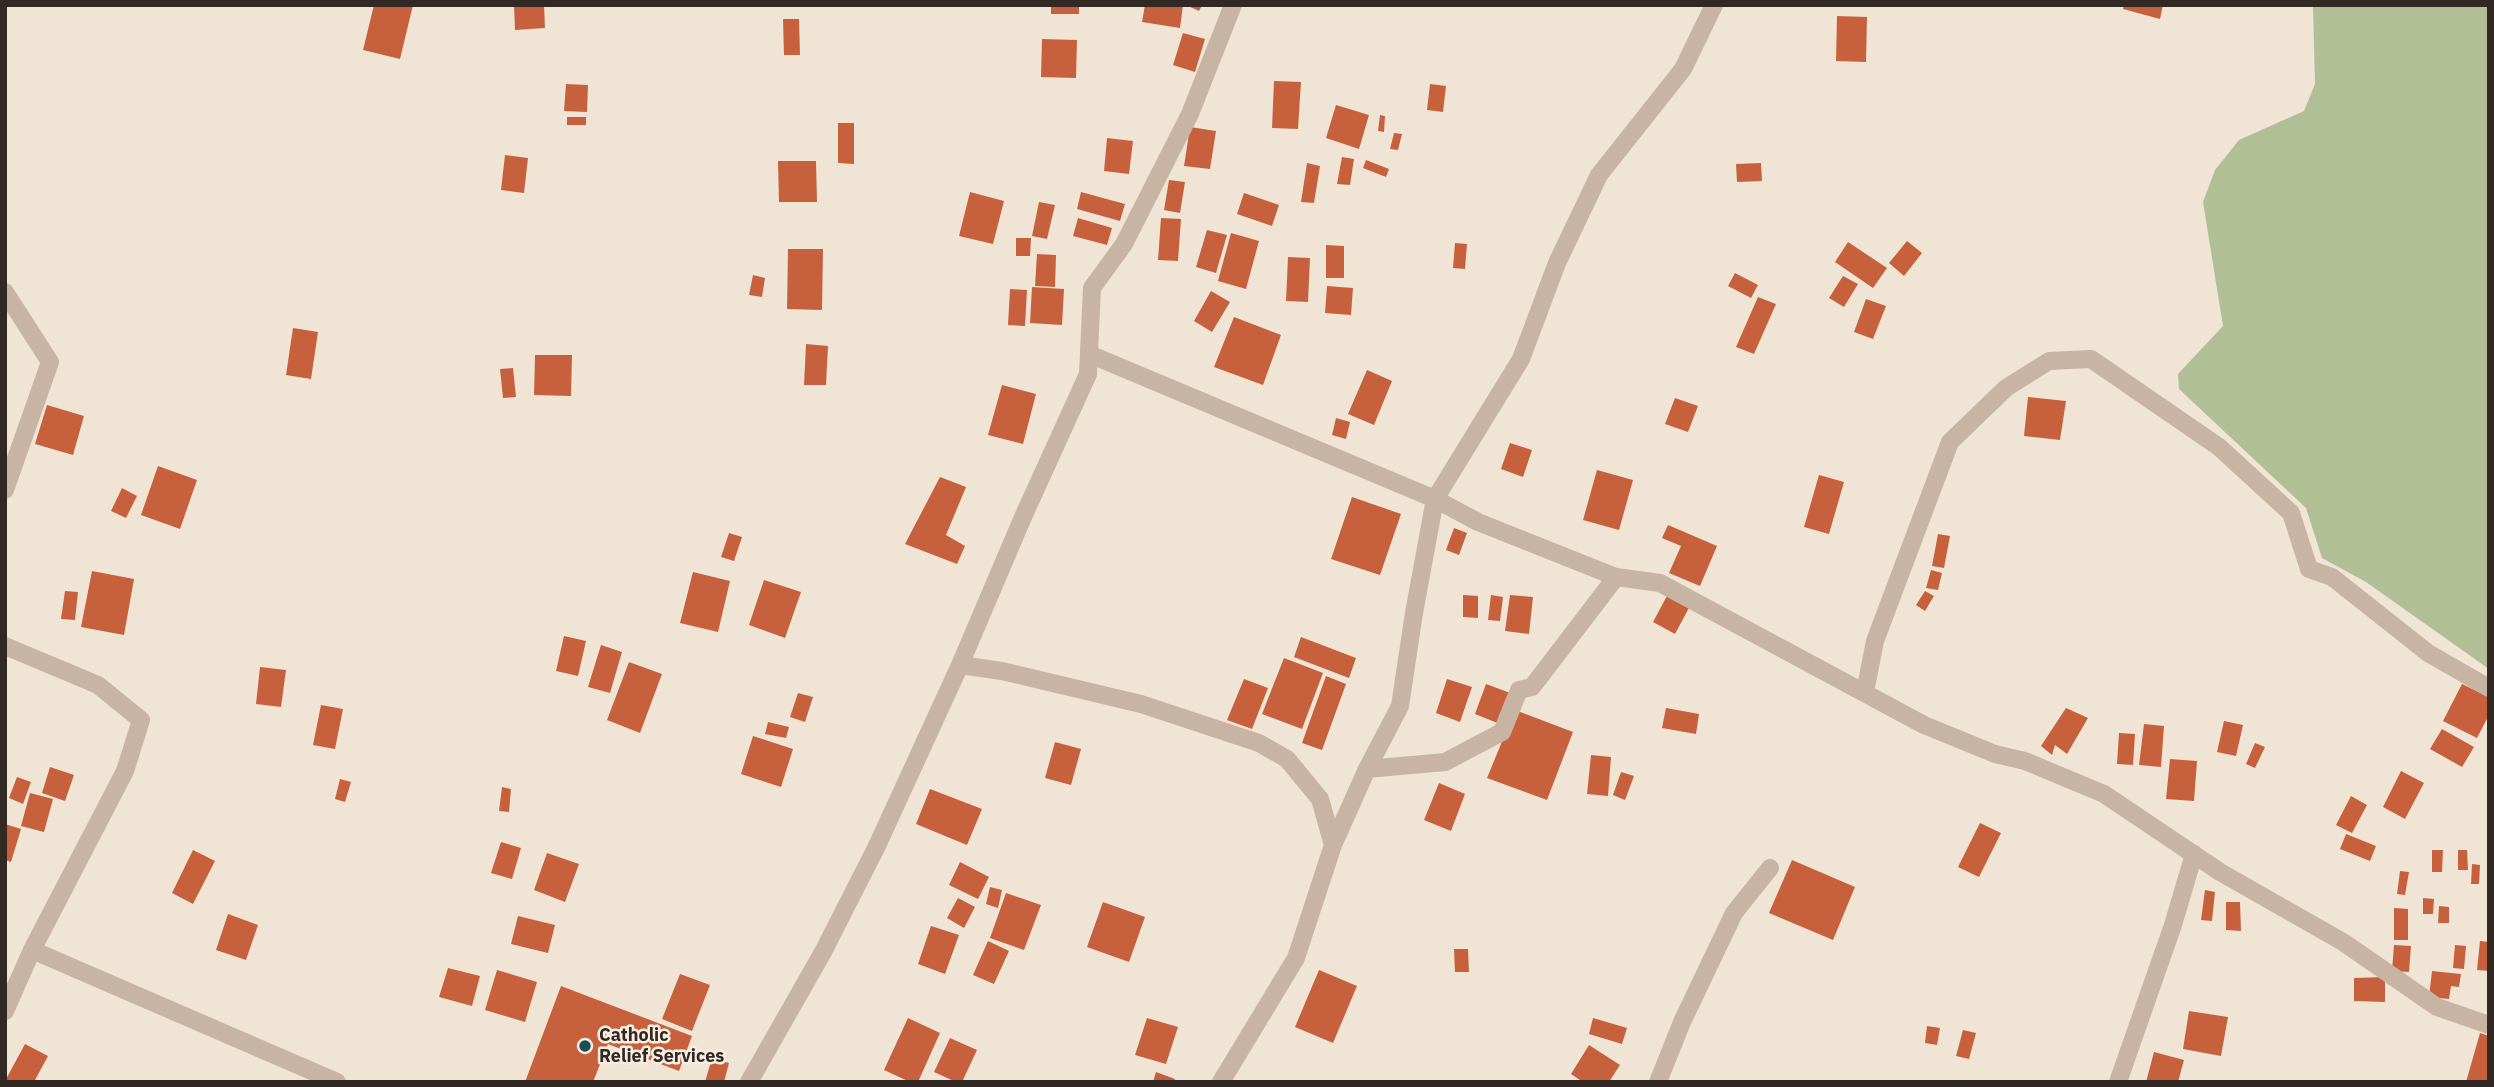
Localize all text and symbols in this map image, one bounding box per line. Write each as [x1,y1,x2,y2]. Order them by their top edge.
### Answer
place label: Catholic Relief Services [599,1025,724,1068]
marker: Catholic Relief Services [577,1038,593,1054]

